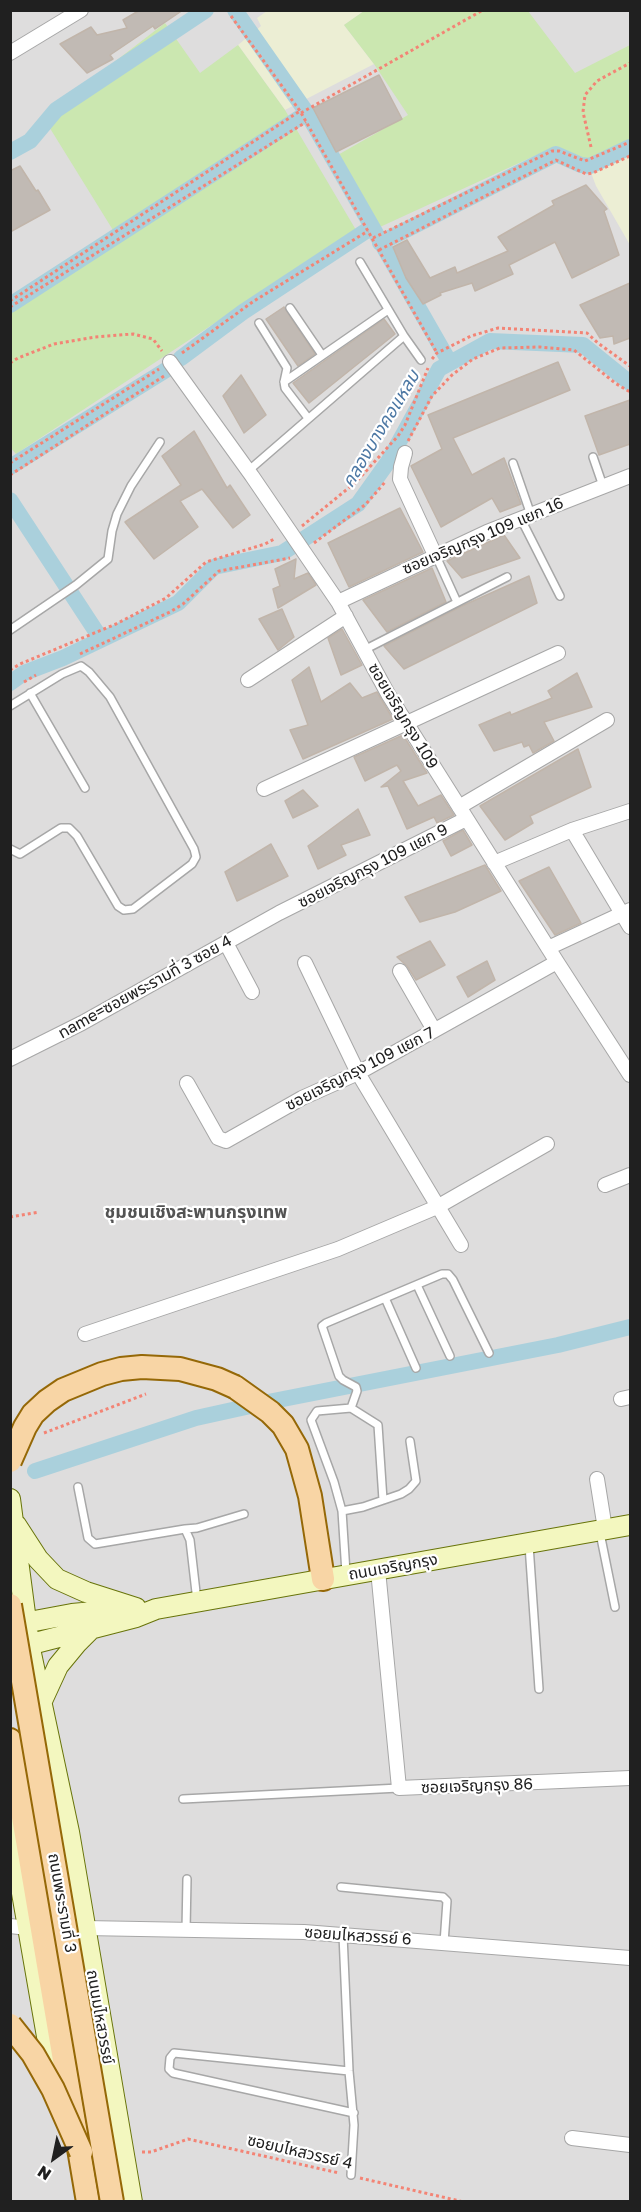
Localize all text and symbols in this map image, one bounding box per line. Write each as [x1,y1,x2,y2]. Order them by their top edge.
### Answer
water label: คลองบางคอแหลม [338,367,424,491]
street label: ซอยเจริญกรุง 109 แยก 16 [400,493,566,579]
street label: ซอยเจริญกรุง 109 [364,660,442,772]
street label: ซอยเจริญกรุง 109 แยก 9 [295,820,451,912]
street label: name=ซอยพระรามที่ 3 ซอย 4 [55,931,235,1043]
street label: ซอยเจริญกรุง 109 แยก 7 [282,1023,438,1115]
district label: ชุมชนเชิงสะพานกรุงเทพ [105,1201,287,1223]
street label: ถนนเจริญกรุง [347,1550,439,1584]
street label: ซอยเจริญกรุง 86 [421,1774,533,1798]
street label: ถนนพระรามที่ 3 [44,1852,80,1954]
street label: ซอยมไหสวรรย์ 6 [304,1923,412,1949]
street label: ถนนมไหสวรรย์ [82,1968,118,2066]
north arrow [24,2128,84,2188]
street label: ซอยมไหสวรรย์ 4 [245,2131,355,2173]
text: N [34,2161,55,2185]

